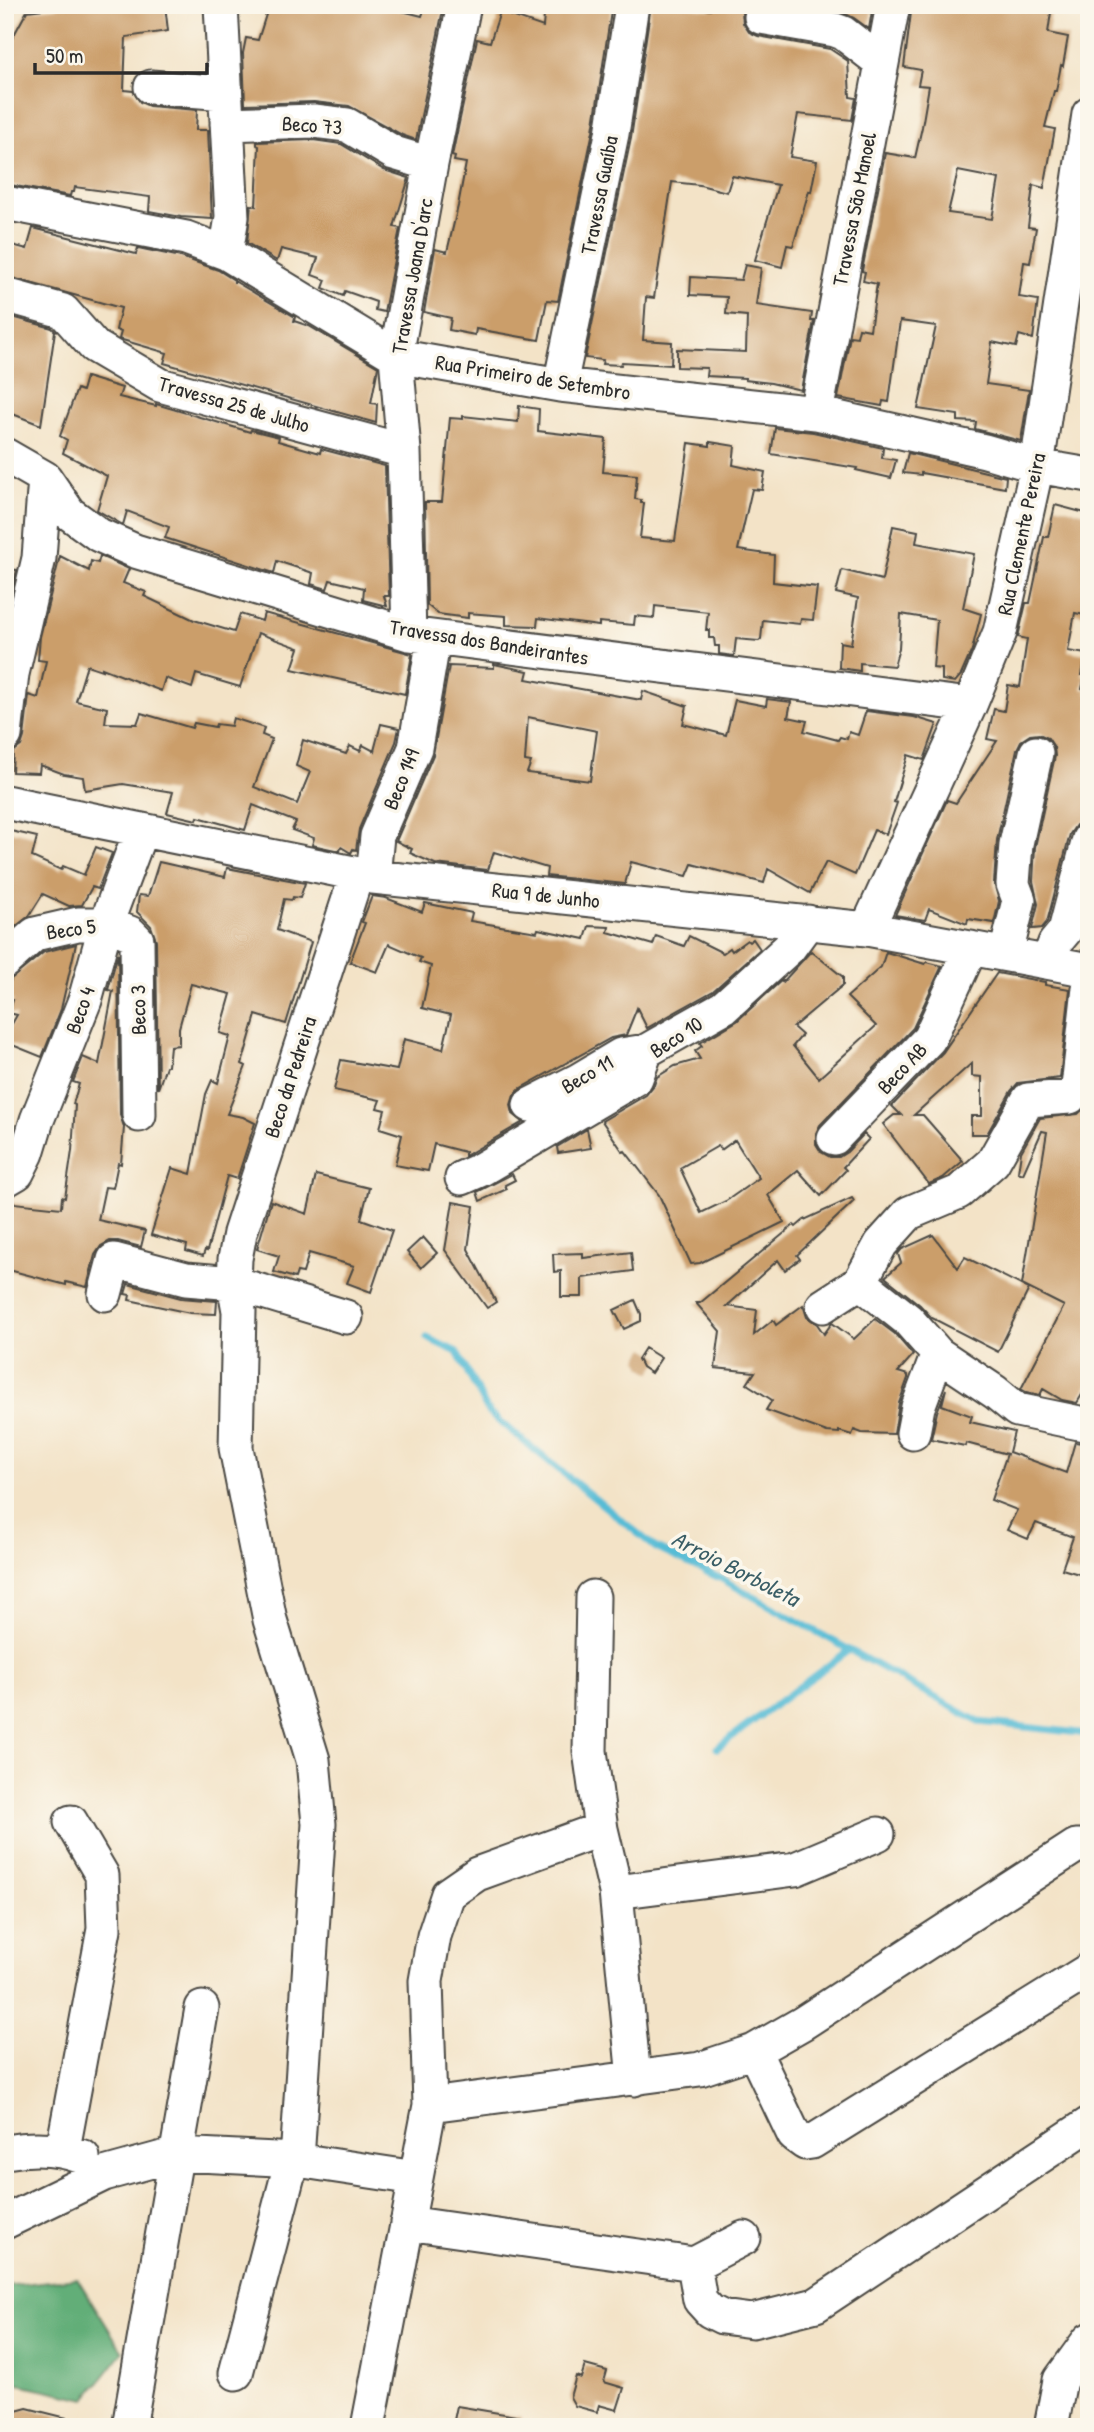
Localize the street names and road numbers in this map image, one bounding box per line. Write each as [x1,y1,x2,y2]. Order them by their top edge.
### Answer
street label: Beco 73 [281,108,343,142]
street label: Travessa São Manoel [825,129,883,288]
street label: Travessa Guaíba [573,133,625,257]
street label: Travessa Joana D'arc [384,195,440,356]
street label: Rua Primeiro de Setembro [433,347,633,407]
street label: Travessa 25 de Julho [155,369,313,439]
street label: Rua Clemente Pereira [990,450,1052,618]
street label: Travessa dos Bandeirantes [388,612,590,672]
street label: Beco 149 [376,744,426,814]
street label: Rua 9 de Junho [491,875,601,915]
street label: Beco 5 [45,911,98,947]
street label: Beco 4 [58,982,102,1038]
street label: Beco 3 [123,985,153,1035]
street label: Beco 10 [644,1009,708,1065]
street label: Beco da Pedreira [257,1013,323,1141]
street label: Beco AB [870,1036,934,1100]
street label: Beco 11 [556,1048,618,1100]

